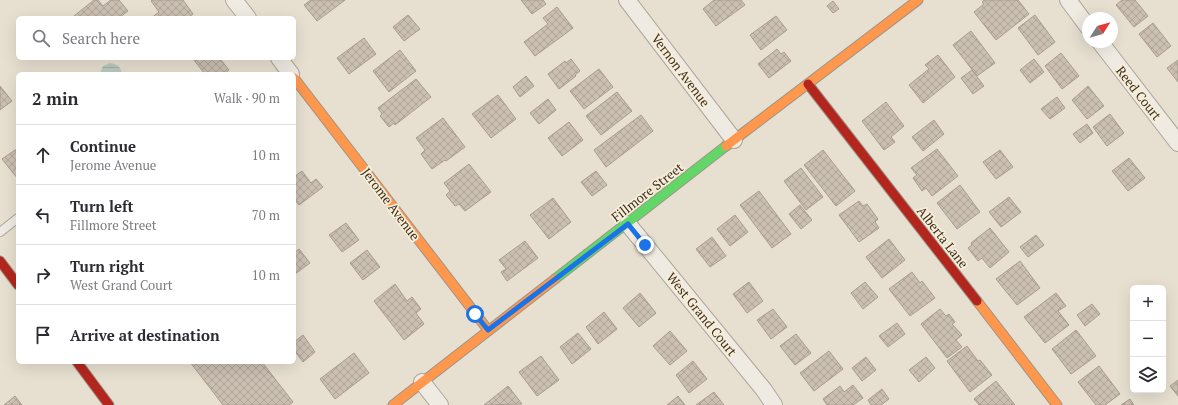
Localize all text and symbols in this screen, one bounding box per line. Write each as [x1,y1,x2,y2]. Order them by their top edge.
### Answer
north arrow [1082,12,1118,48]
search box [16,16,296,60]
icon: search [30,27,52,49]
text: Search here [62,28,140,48]
street label: Vernon Avenue [648,30,714,110]
street label: Reed Court [1112,62,1166,124]
text: 2 min [32,87,79,110]
text: Walk · 90 m [214,89,280,107]
text: Continue [70,136,136,156]
icon: ahead [32,144,54,166]
text: 10 m [252,146,280,164]
text: Jerome Avenue [70,156,156,174]
street label: Fillmore Street [607,158,687,226]
street label: Jerome Avenue [358,164,424,244]
text: Turn left [70,196,134,216]
street label: Alberta Lane [913,202,973,272]
icon: left [32,204,54,226]
text: 70 m [252,206,280,224]
text: Fillmore Street [70,216,157,234]
route end [636,236,654,254]
text: Turn right [70,256,145,276]
icon: right [32,264,54,286]
text: 10 m [252,266,280,284]
street label: West Grand Court [663,268,741,360]
text: West Grand Court [70,276,173,294]
map controls [1130,285,1166,393]
button: + [1130,285,1166,321]
route start [466,305,484,323]
button: − [1130,321,1166,357]
icon: arrive [32,324,54,346]
text: Arrive at destination [70,325,220,345]
button: layers [1130,357,1166,393]

